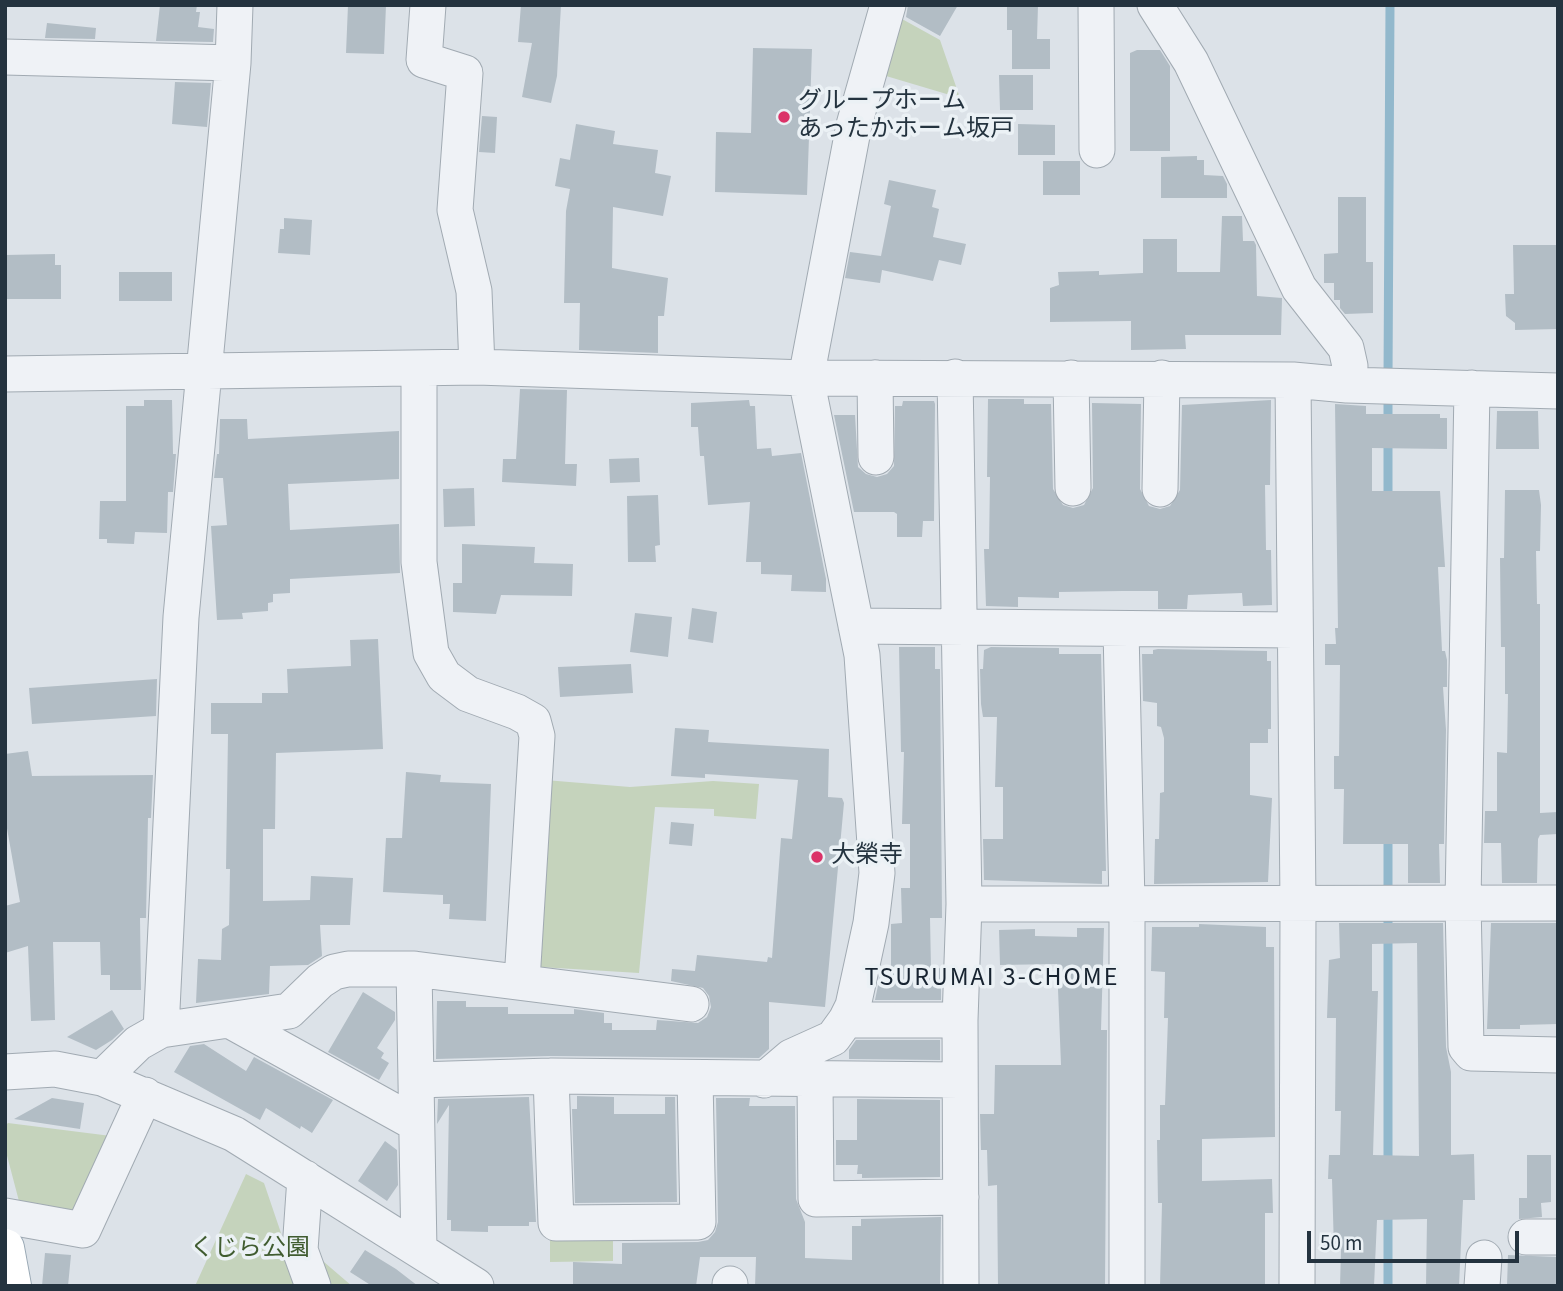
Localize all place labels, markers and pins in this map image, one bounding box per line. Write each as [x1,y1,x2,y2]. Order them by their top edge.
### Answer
place label: グループホーム あったかホーム坂戸 [798,89,1014,145]
marker: グループホーム あったかホーム坂戸 [776,109,792,125]
place label: 大榮寺 [831,843,903,871]
marker: 大榮寺 [809,849,825,865]

